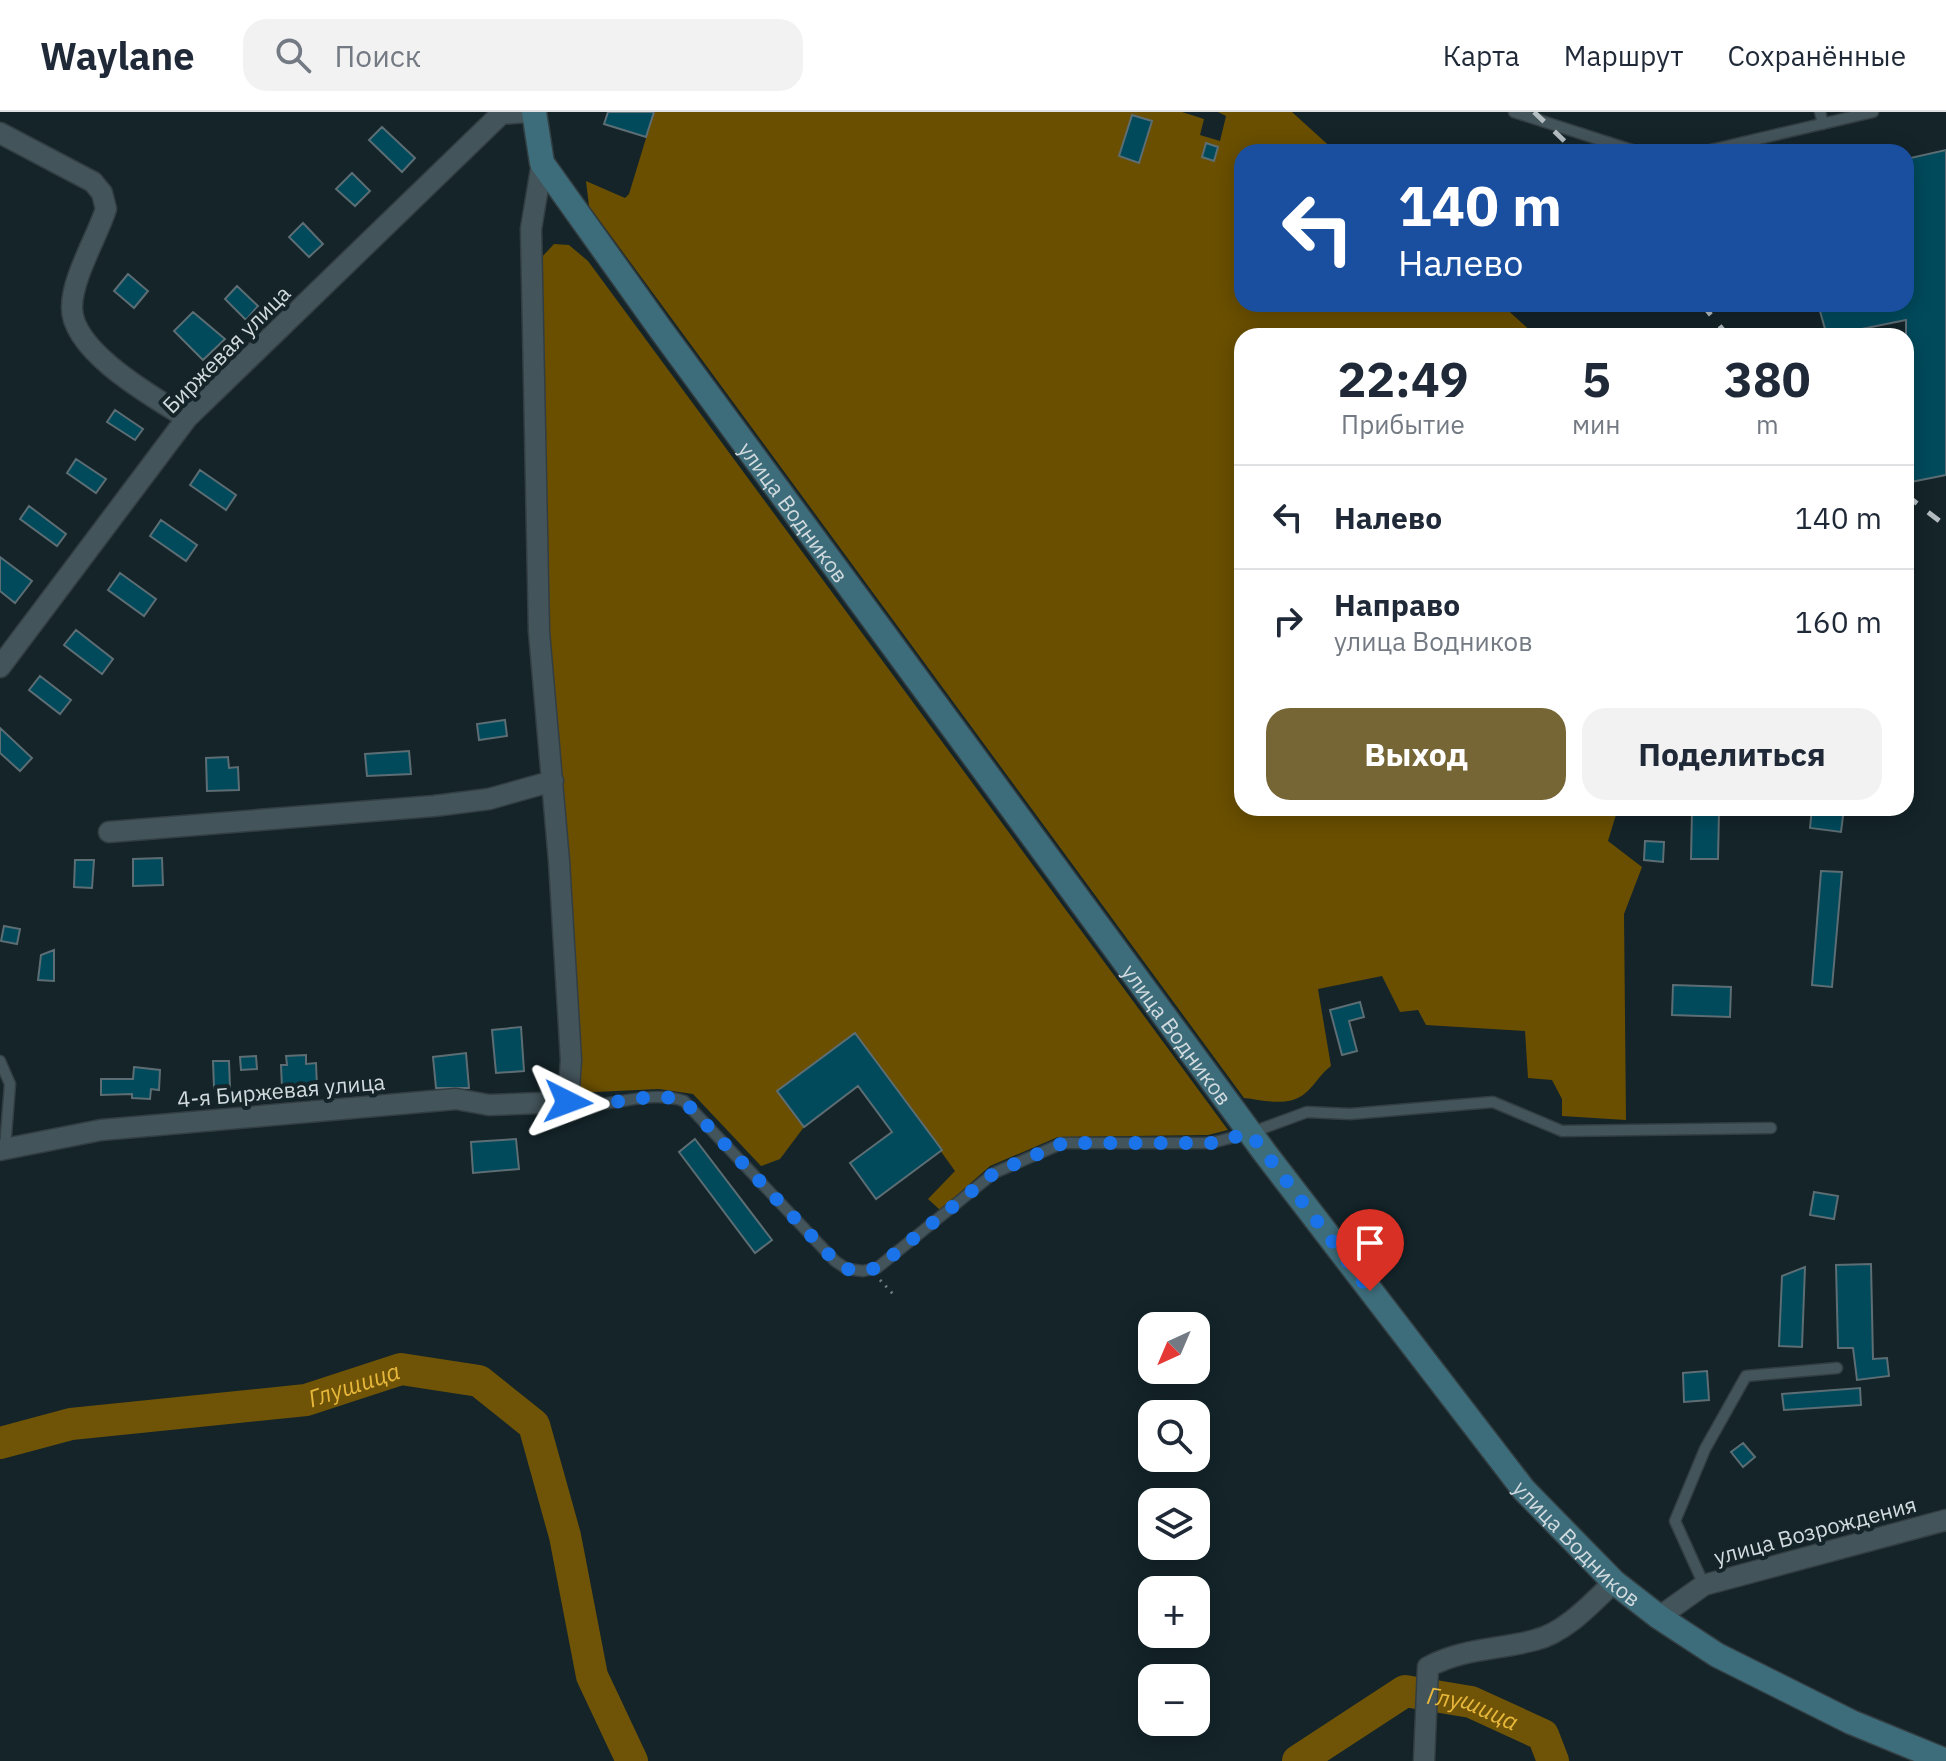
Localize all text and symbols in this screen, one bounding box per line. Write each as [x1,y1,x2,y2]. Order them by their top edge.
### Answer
search box [243,19,803,91]
text: Waylane [40,31,195,80]
icon: search [271,33,315,77]
text: Поиск [335,36,421,75]
text: Карта [1443,37,1520,74]
text: Маршрут [1564,37,1683,74]
text: Сохранённые [1727,37,1906,74]
text: 140 m [1398,169,1562,241]
icon: left [1266,176,1370,280]
text: Налево [1398,239,1523,286]
street label: Биржевая улица [156,279,296,419]
text: 22:49 [1337,348,1469,410]
text: 5 [1582,348,1611,410]
text: 380 [1724,348,1811,410]
text: Прибытие [1341,407,1465,441]
text: мин [1572,407,1621,441]
text: m [1756,407,1779,441]
street label: улица Водников [733,435,856,588]
icon: left [1266,495,1310,539]
text: Налево [1334,498,1442,537]
text: 140 m [1795,498,1882,537]
text: Направо [1334,585,1460,624]
icon: right [1266,599,1310,643]
text: 160 m [1795,602,1882,641]
text: улица Водников [1334,624,1533,658]
button: Выход [1266,708,1566,800]
button: Поделиться [1582,708,1882,800]
street label: улица Водников [1116,958,1239,1110]
position arrow [526,1060,610,1144]
street label: 4-я Биржевая улица [176,1066,387,1114]
pin [1336,1209,1404,1291]
icon: arrive [1348,1221,1392,1265]
north arrow [1138,1312,1210,1384]
map controls [1138,1312,1210,1736]
water label: Глушица [304,1354,404,1414]
button: search [1138,1400,1210,1472]
street label: улица Водников [1507,1474,1647,1612]
button: layers [1138,1488,1210,1560]
street label: улица Возрождения [1711,1489,1919,1571]
button: + [1138,1576,1210,1648]
button: − [1138,1664,1210,1736]
water label: Глушица [1425,1679,1524,1738]

